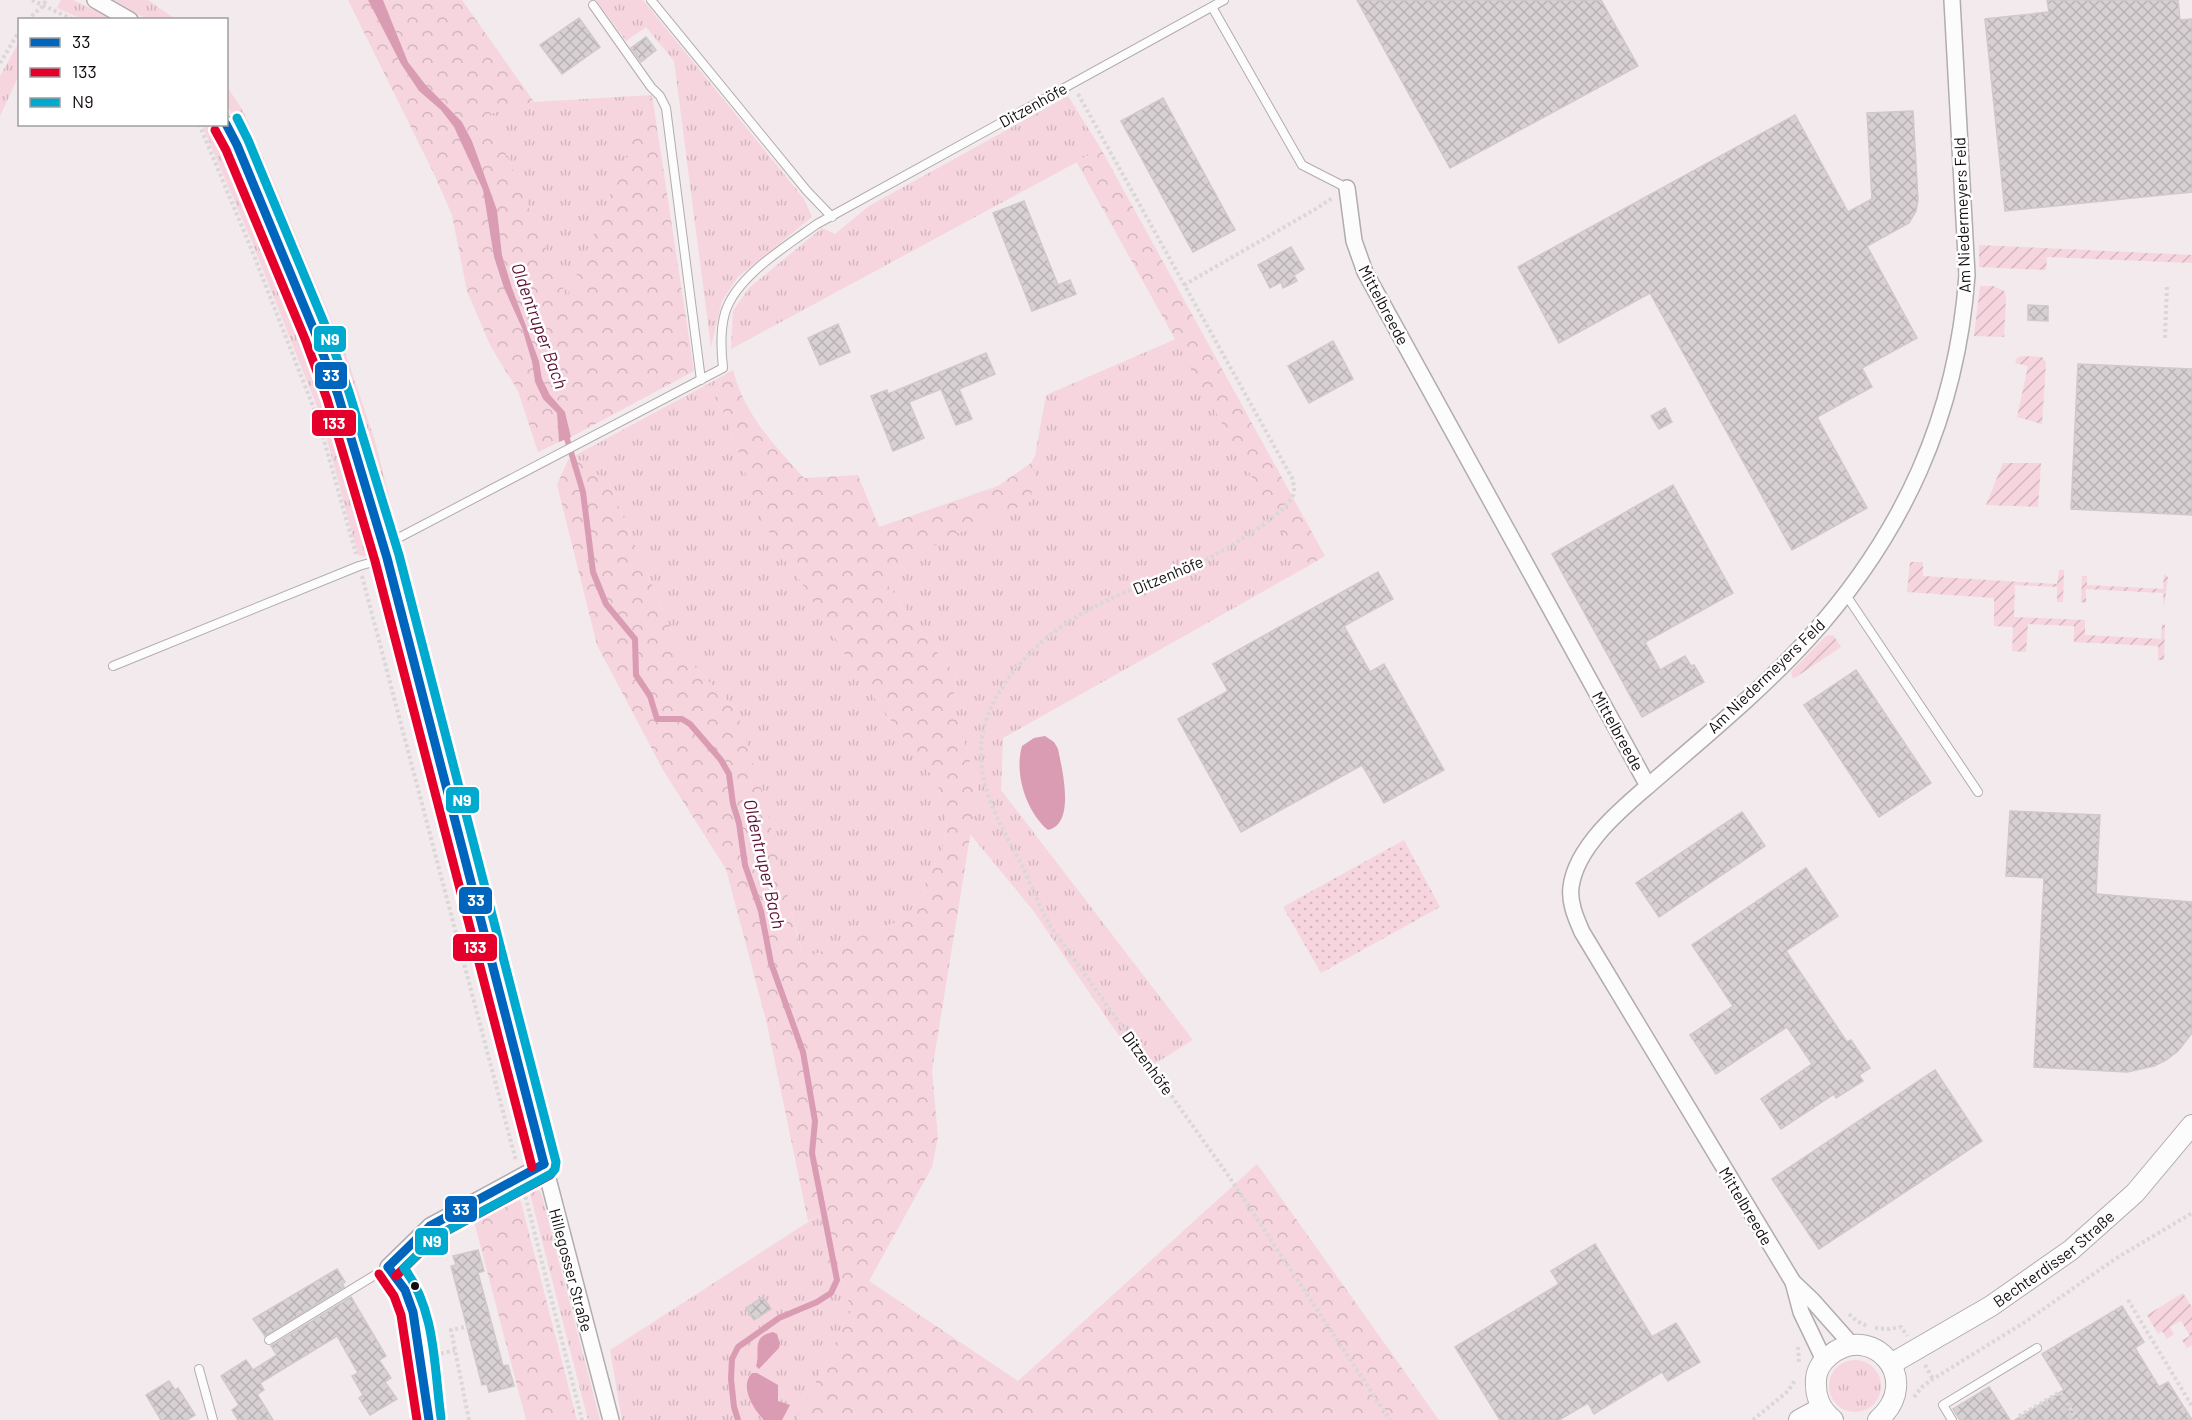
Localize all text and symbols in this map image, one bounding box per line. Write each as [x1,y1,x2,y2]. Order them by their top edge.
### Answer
legend [18,18,228,126]
text: 33 [72,30,91,52]
text: 133 [72,60,97,82]
street label: Ditzenhöfe [996,78,1070,131]
text: N9 [72,90,94,112]
street label: Am Niedermeyers Feld [1949,137,1974,293]
water label: Oldentruper Bach [507,260,573,392]
street label: Mittelbreede [1355,261,1413,348]
line badge: N9 [313,325,347,353]
text: N9 [320,329,340,348]
line badge: 33 [314,361,348,390]
text: 33 [322,365,340,384]
line badge: 133 [311,409,357,437]
text: 133 [323,413,345,432]
street label: Ditzenhöfe [1130,551,1206,598]
street label: Am Niedermeyers Feld [1703,615,1828,737]
street label: Mittelbreede [1589,688,1648,774]
line badge: N9 [445,786,480,814]
text: N9 [452,790,472,809]
water label: Oldentruper Bach [739,797,791,931]
line badge: 33 [458,886,493,915]
text: 33 [467,890,485,909]
line badge: 133 [452,933,498,962]
text: 133 [464,937,486,956]
street label: Ditzenhöfe [1119,1027,1178,1098]
street label: Mittelbreede [1716,1163,1777,1248]
line badge: 33 [444,1195,478,1223]
text: 33 [452,1199,470,1218]
street label: Hillegosser Straße [546,1206,597,1334]
street label: Bechterdisser Straße [1989,1206,2118,1311]
line badge: N9 [414,1227,449,1256]
text: N9 [422,1231,442,1250]
unlabelled marker [409,1280,421,1292]

